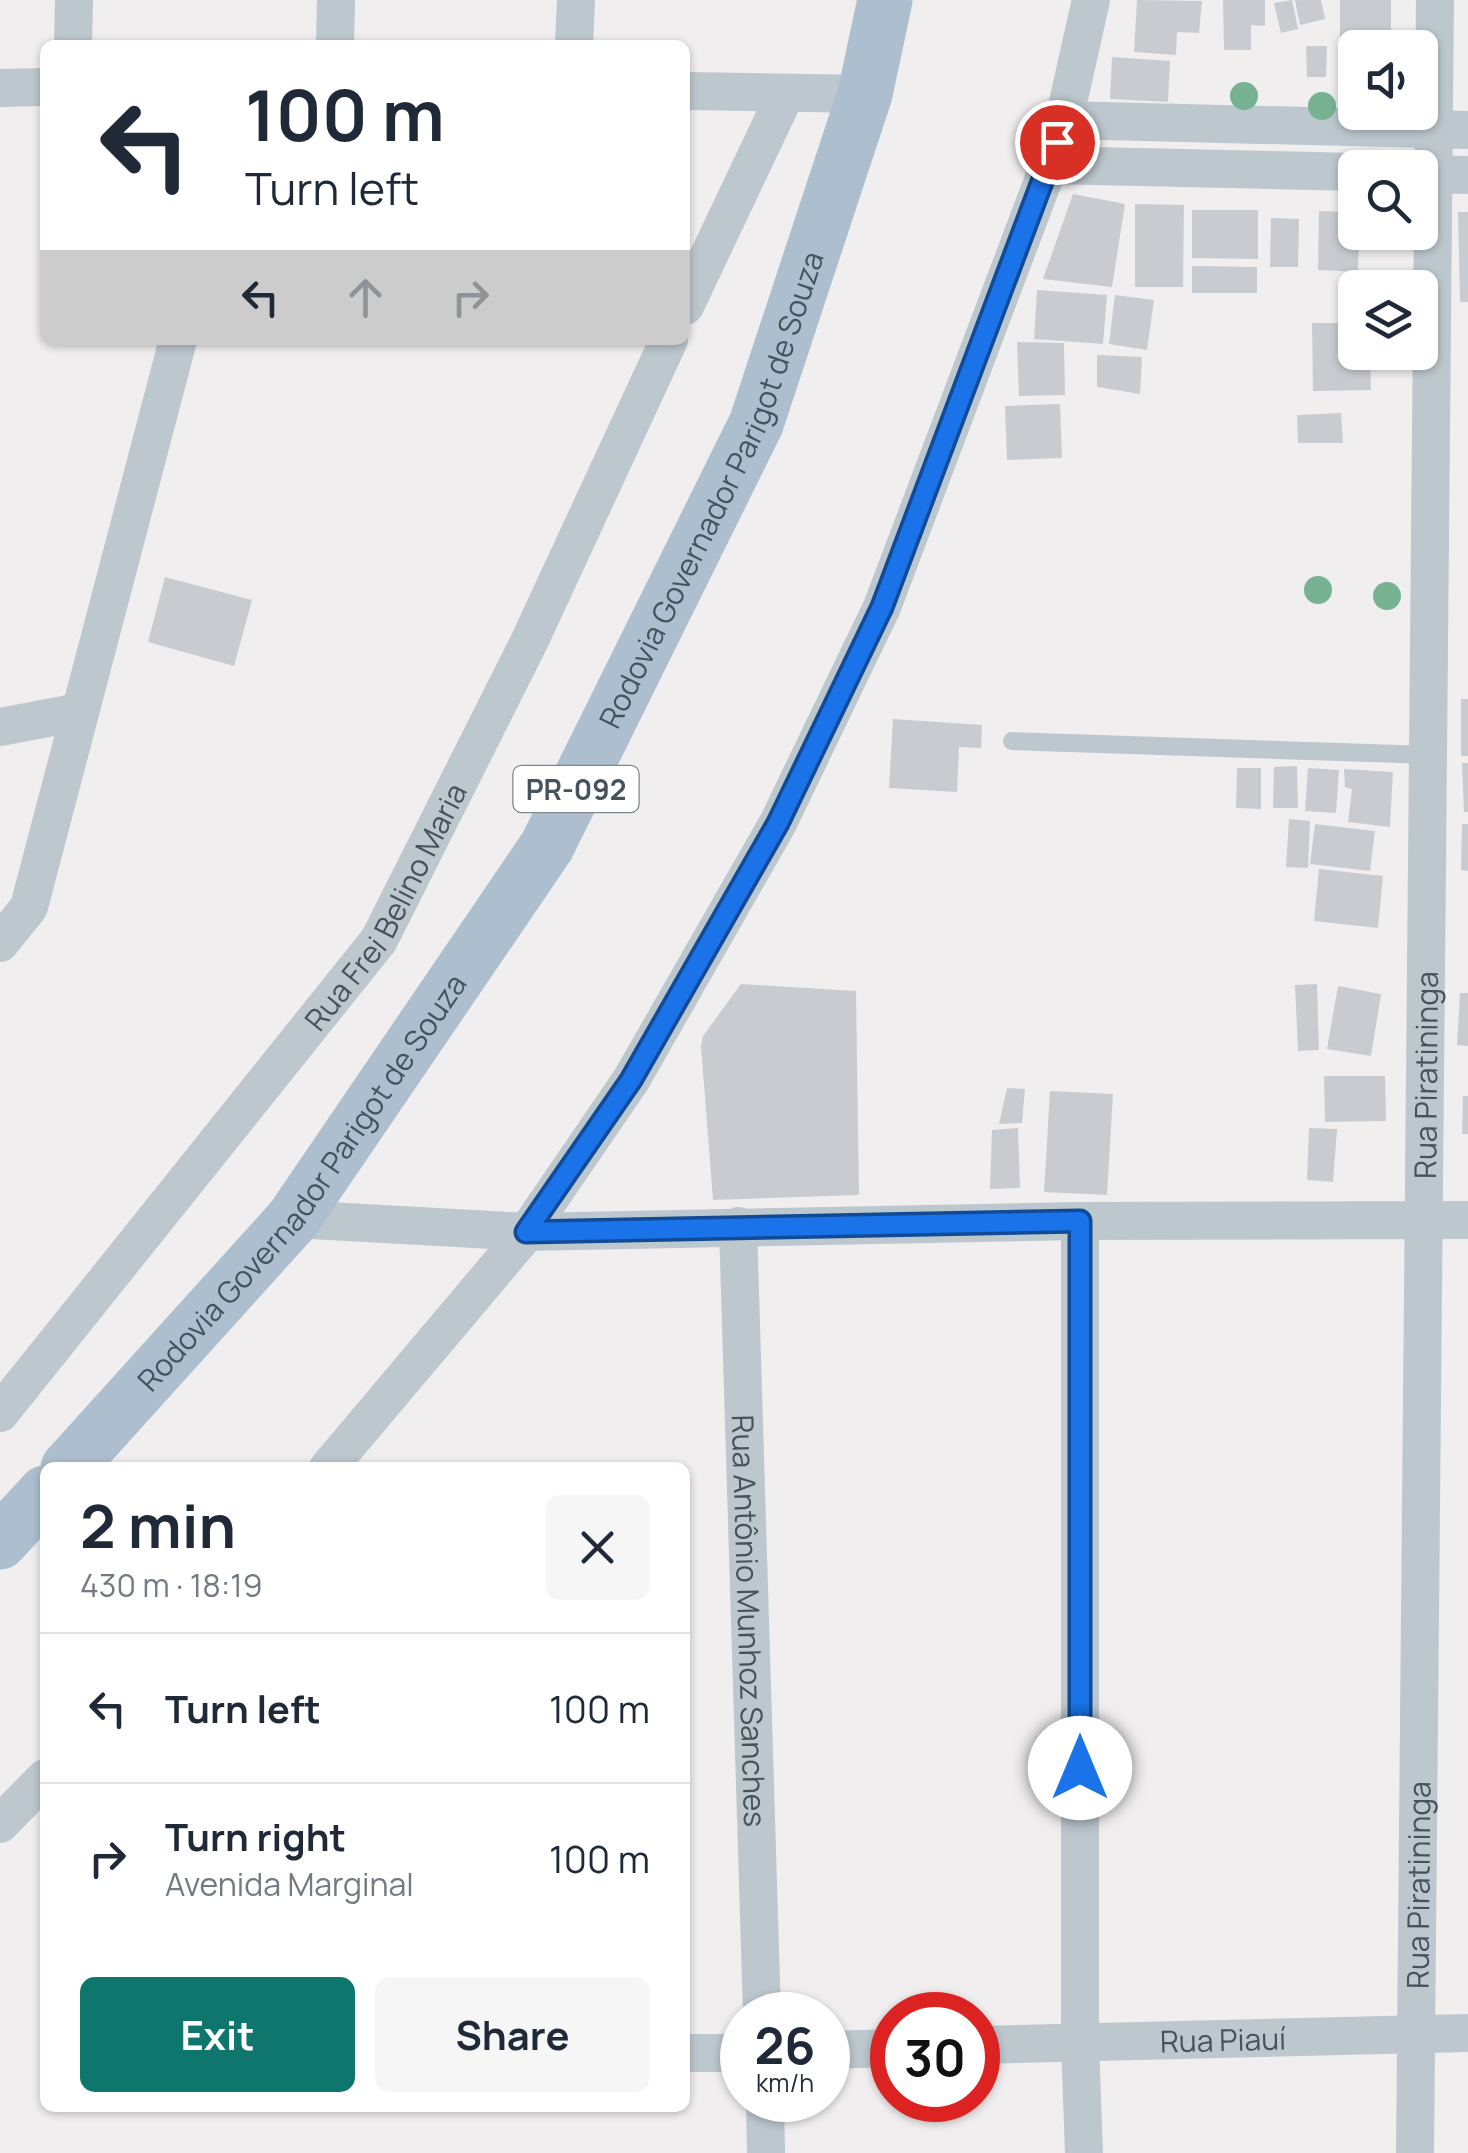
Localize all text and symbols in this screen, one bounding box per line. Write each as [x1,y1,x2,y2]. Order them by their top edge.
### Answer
map controls [1338,30,1438,370]
button: sound [1338,30,1438,130]
text: 100 m [245,66,445,162]
icon: left [80,80,210,210]
pin [1015,100,1100,185]
icon: arrive [1030,115,1085,170]
button: search [1338,150,1438,250]
text: Turn left [245,157,419,219]
street label: Rodovia Governador Parigot de Souza [588,246,832,735]
icon: left [233,270,288,325]
icon: ahead [338,270,393,325]
icon: right [443,270,498,325]
button: layers [1338,270,1438,370]
road number: PR-092 [514,766,638,812]
street label: Rua Frei Belino Maria [294,776,475,1039]
street label: Rodovia Governador Parigot de Souza [127,965,475,1399]
street label: Rua Piratininga [1404,971,1446,1179]
street label: Rua Antônio Munhoz Sanches [723,1414,777,1828]
text: 2 min [80,1484,236,1566]
button: close [545,1495,650,1600]
text: 430 m · 18:19 [80,1563,263,1607]
icon: left [80,1681,135,1736]
text: Turn left [165,1682,321,1734]
text: 100 m [549,1682,650,1734]
position arrow [1028,1716,1132,1820]
street label: Rua Piratininga [1396,1781,1439,1989]
text: Turn right [165,1810,346,1862]
icon: right [80,1831,135,1886]
text: 100 m [549,1832,650,1884]
text: Avenida Marginal [165,1862,414,1906]
button: Exit [80,1977,355,2092]
button: Share [375,1977,650,2092]
speed limit sign: 30 [870,1992,1000,2122]
text: 26 [755,2011,815,2079]
street label: Rua Piauí [1159,2017,1286,2061]
text: km/h [756,2065,814,2100]

